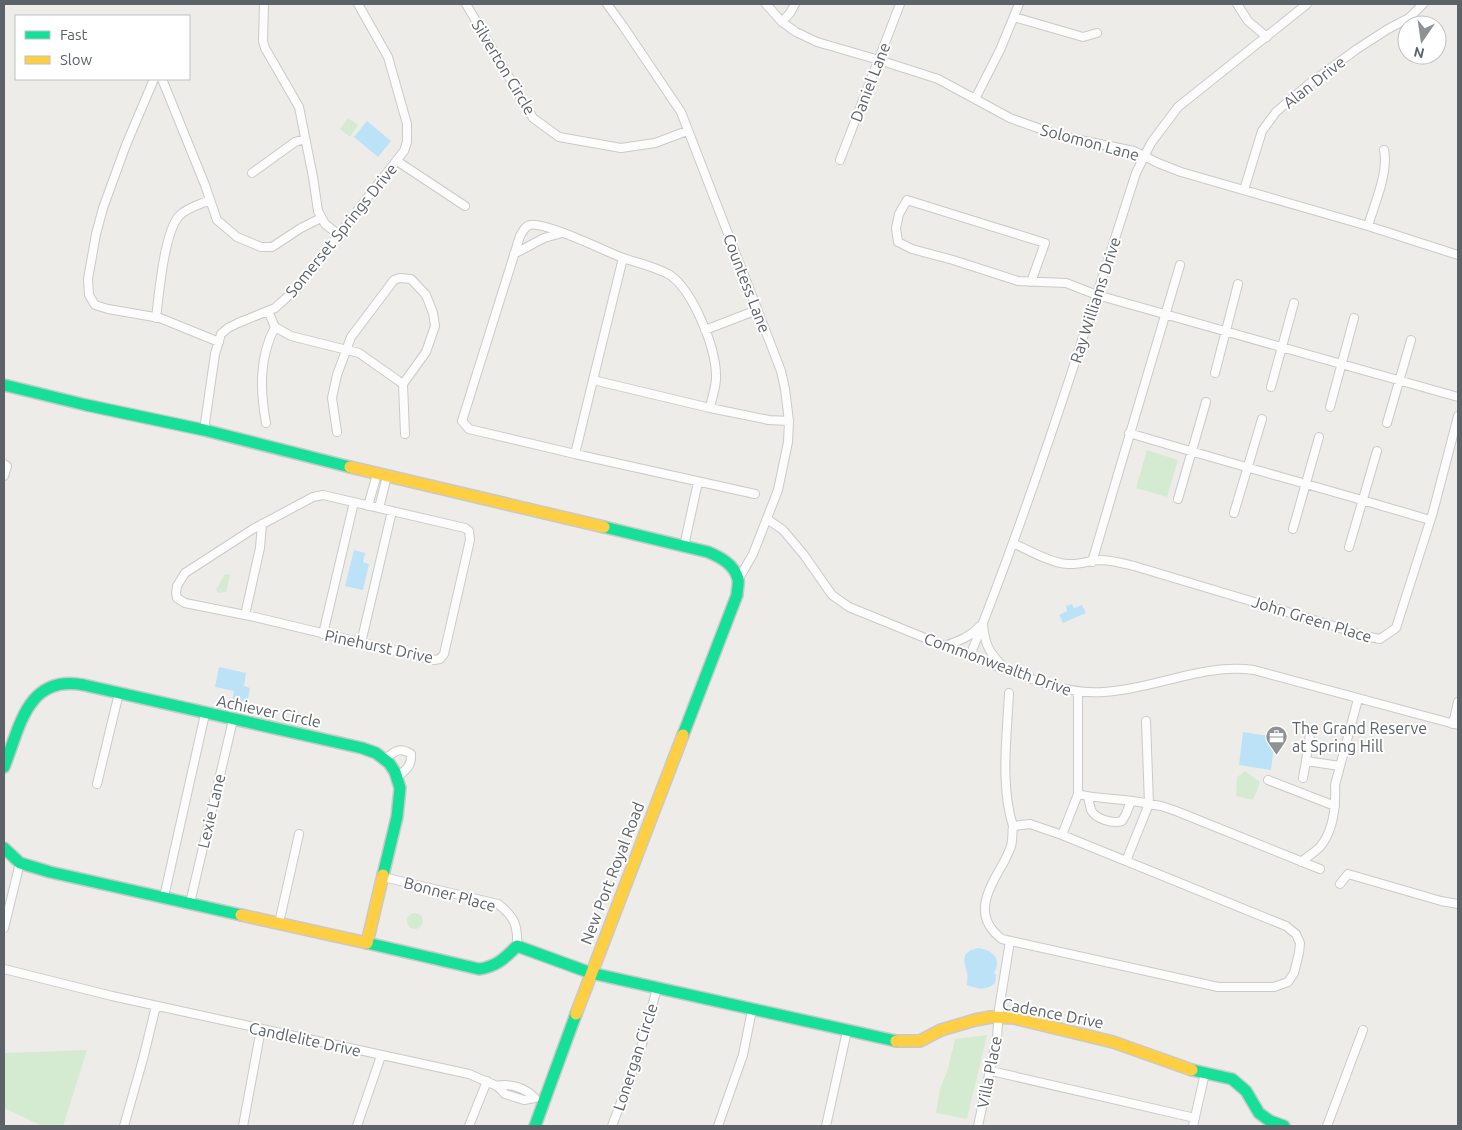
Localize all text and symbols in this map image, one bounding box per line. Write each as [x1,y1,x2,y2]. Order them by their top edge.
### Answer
legend [15,15,190,80]
north arrow [1397,15,1447,65]
street label: Silverton Circle [469,16,539,118]
text: Fast [60,26,88,43]
street label: Daniel Lane [847,40,893,124]
text: N [1412,44,1426,62]
text: Slow [60,51,93,68]
street label: Alan Drive [1280,52,1348,112]
street label: Solomon Lane [1039,120,1141,164]
street label: Somerset Springs Drive [282,160,400,300]
street label: Countess Lane [720,231,774,335]
street label: Ray Williams Drive [1066,235,1124,365]
street label: John Green Place [1250,592,1374,646]
street label: Pinehurst Drive [323,626,435,666]
street label: Commonwealth Drive [922,629,1074,699]
street label: Achiever Circle [215,691,323,731]
place label: The Grand Reserve at Spring Hill [1292,719,1427,755]
office icon: The Grand Reserve at Spring Hill [1264,725,1288,756]
street label: Lexie Lane [194,772,228,850]
street label: New Port Royal Road [577,799,647,947]
street label: Bonner Place [402,873,498,915]
street label: Cadence Drive [1001,994,1105,1032]
street label: Lonergan Circle [609,1001,661,1113]
street label: Candlelite Drive [247,1018,363,1060]
street label: Villa Place [973,1034,1005,1110]

